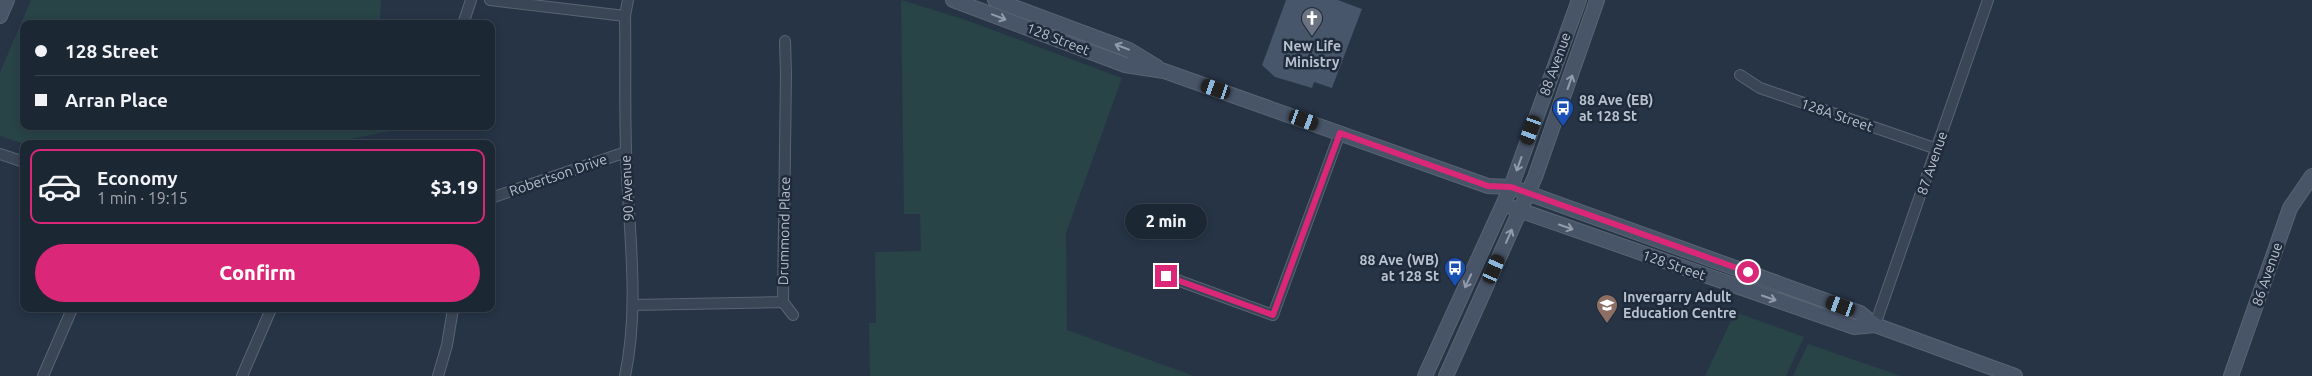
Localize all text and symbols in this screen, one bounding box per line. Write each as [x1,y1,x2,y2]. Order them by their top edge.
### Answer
church icon: New Life Ministry [1300,6,1324,37]
one-way arrow [991,13,1006,22]
street label: 128 Street [1024,20,1092,58]
street label: 88 Avenue [1536,30,1574,98]
place label: New Life Ministry [1283,38,1341,70]
text: 128 Street [65,40,158,62]
one-way arrow [1114,42,1130,51]
one-way arrow [1565,74,1575,90]
car [1199,77,1232,101]
text: Arran Place [65,89,168,111]
place label: 88 Ave (EB) at 128 St [1579,92,1653,124]
street label: 128A Street [1799,95,1876,135]
bus stop icon: 88 Ave (EB) at 128 St [1551,96,1575,127]
car [1287,108,1320,132]
car [1518,113,1543,147]
street label: 87 Avenue [1914,129,1950,197]
street label: Robertson Drive [507,151,609,199]
street label: 90 Avenue [617,155,637,221]
one-way arrow [1514,155,1523,171]
icon: car [37,164,82,209]
text: Economy [97,167,178,189]
text: $3.19 [430,176,478,198]
street label: Drummond Place [775,177,793,285]
text: 1 min · 19:15 [97,189,188,207]
callout: 2 min [1125,204,1207,238]
text: 2 min [1146,212,1186,230]
one-way arrow [1558,223,1574,233]
one-way arrow [1504,229,1514,244]
street label: 86 Avenue [2249,240,2285,308]
button: Confirm [35,244,480,302]
street label: 128 Street [1640,247,1708,283]
place label: 88 Ave (WB) at 128 St [1359,252,1439,284]
car [1481,252,1506,286]
bus stop icon: 88 Ave (WB) at 128 St [1443,256,1467,287]
route start [1737,261,1759,283]
route end [1155,265,1177,287]
one-way arrow [1463,273,1473,288]
place label: Invergarry Adult Education Centre [1623,289,1737,321]
school or university icon: Invergarry Adult Education Centre [1595,293,1619,324]
one-way arrow [1761,294,1777,303]
car [1824,294,1857,318]

